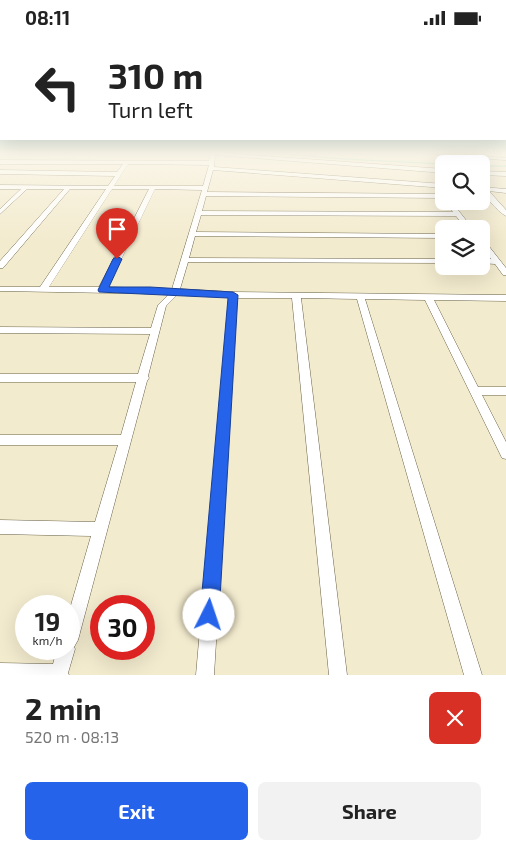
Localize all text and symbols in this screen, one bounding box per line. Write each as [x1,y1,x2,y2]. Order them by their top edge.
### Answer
text: 08:11 [25,6,70,29]
text: 310 m [108,54,203,96]
icon: left [25,55,90,120]
text: Turn left [108,96,193,122]
map controls [435,155,490,275]
button: search [435,155,490,210]
pin [96,208,138,259]
icon: arrive [103,215,131,243]
button: layers [435,220,490,275]
position arrow [182,588,234,640]
speed limit sign: 30 [90,595,155,660]
text: 19 [35,606,60,636]
text: km/h [33,633,62,647]
text: 2 min [25,690,102,726]
button: close [429,692,481,744]
text: 520 m · 08:13 [25,727,119,746]
button: Exit [25,782,248,840]
button: Share [258,782,481,840]

